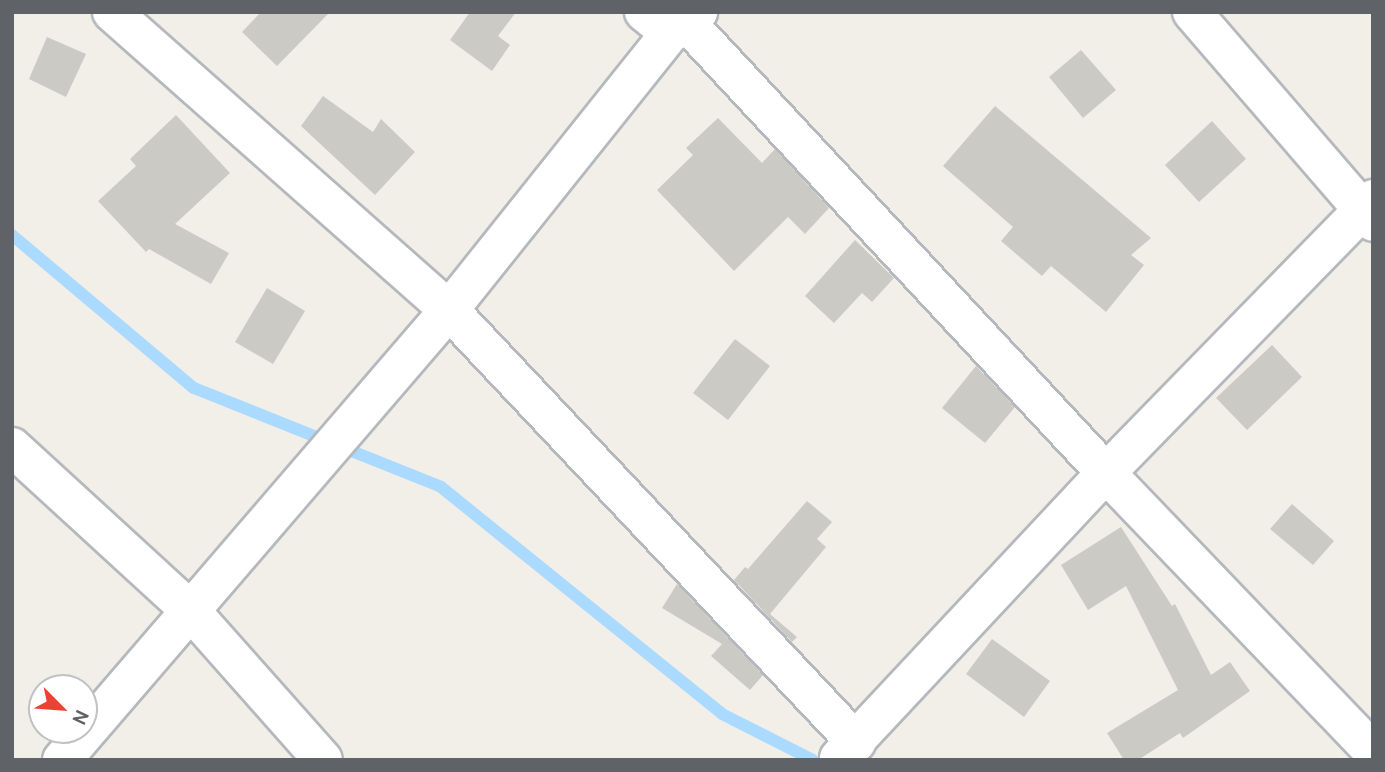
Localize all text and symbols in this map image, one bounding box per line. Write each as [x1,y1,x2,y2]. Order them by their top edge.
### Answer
north arrow [28,674,98,744]
text: N [67,706,94,728]

